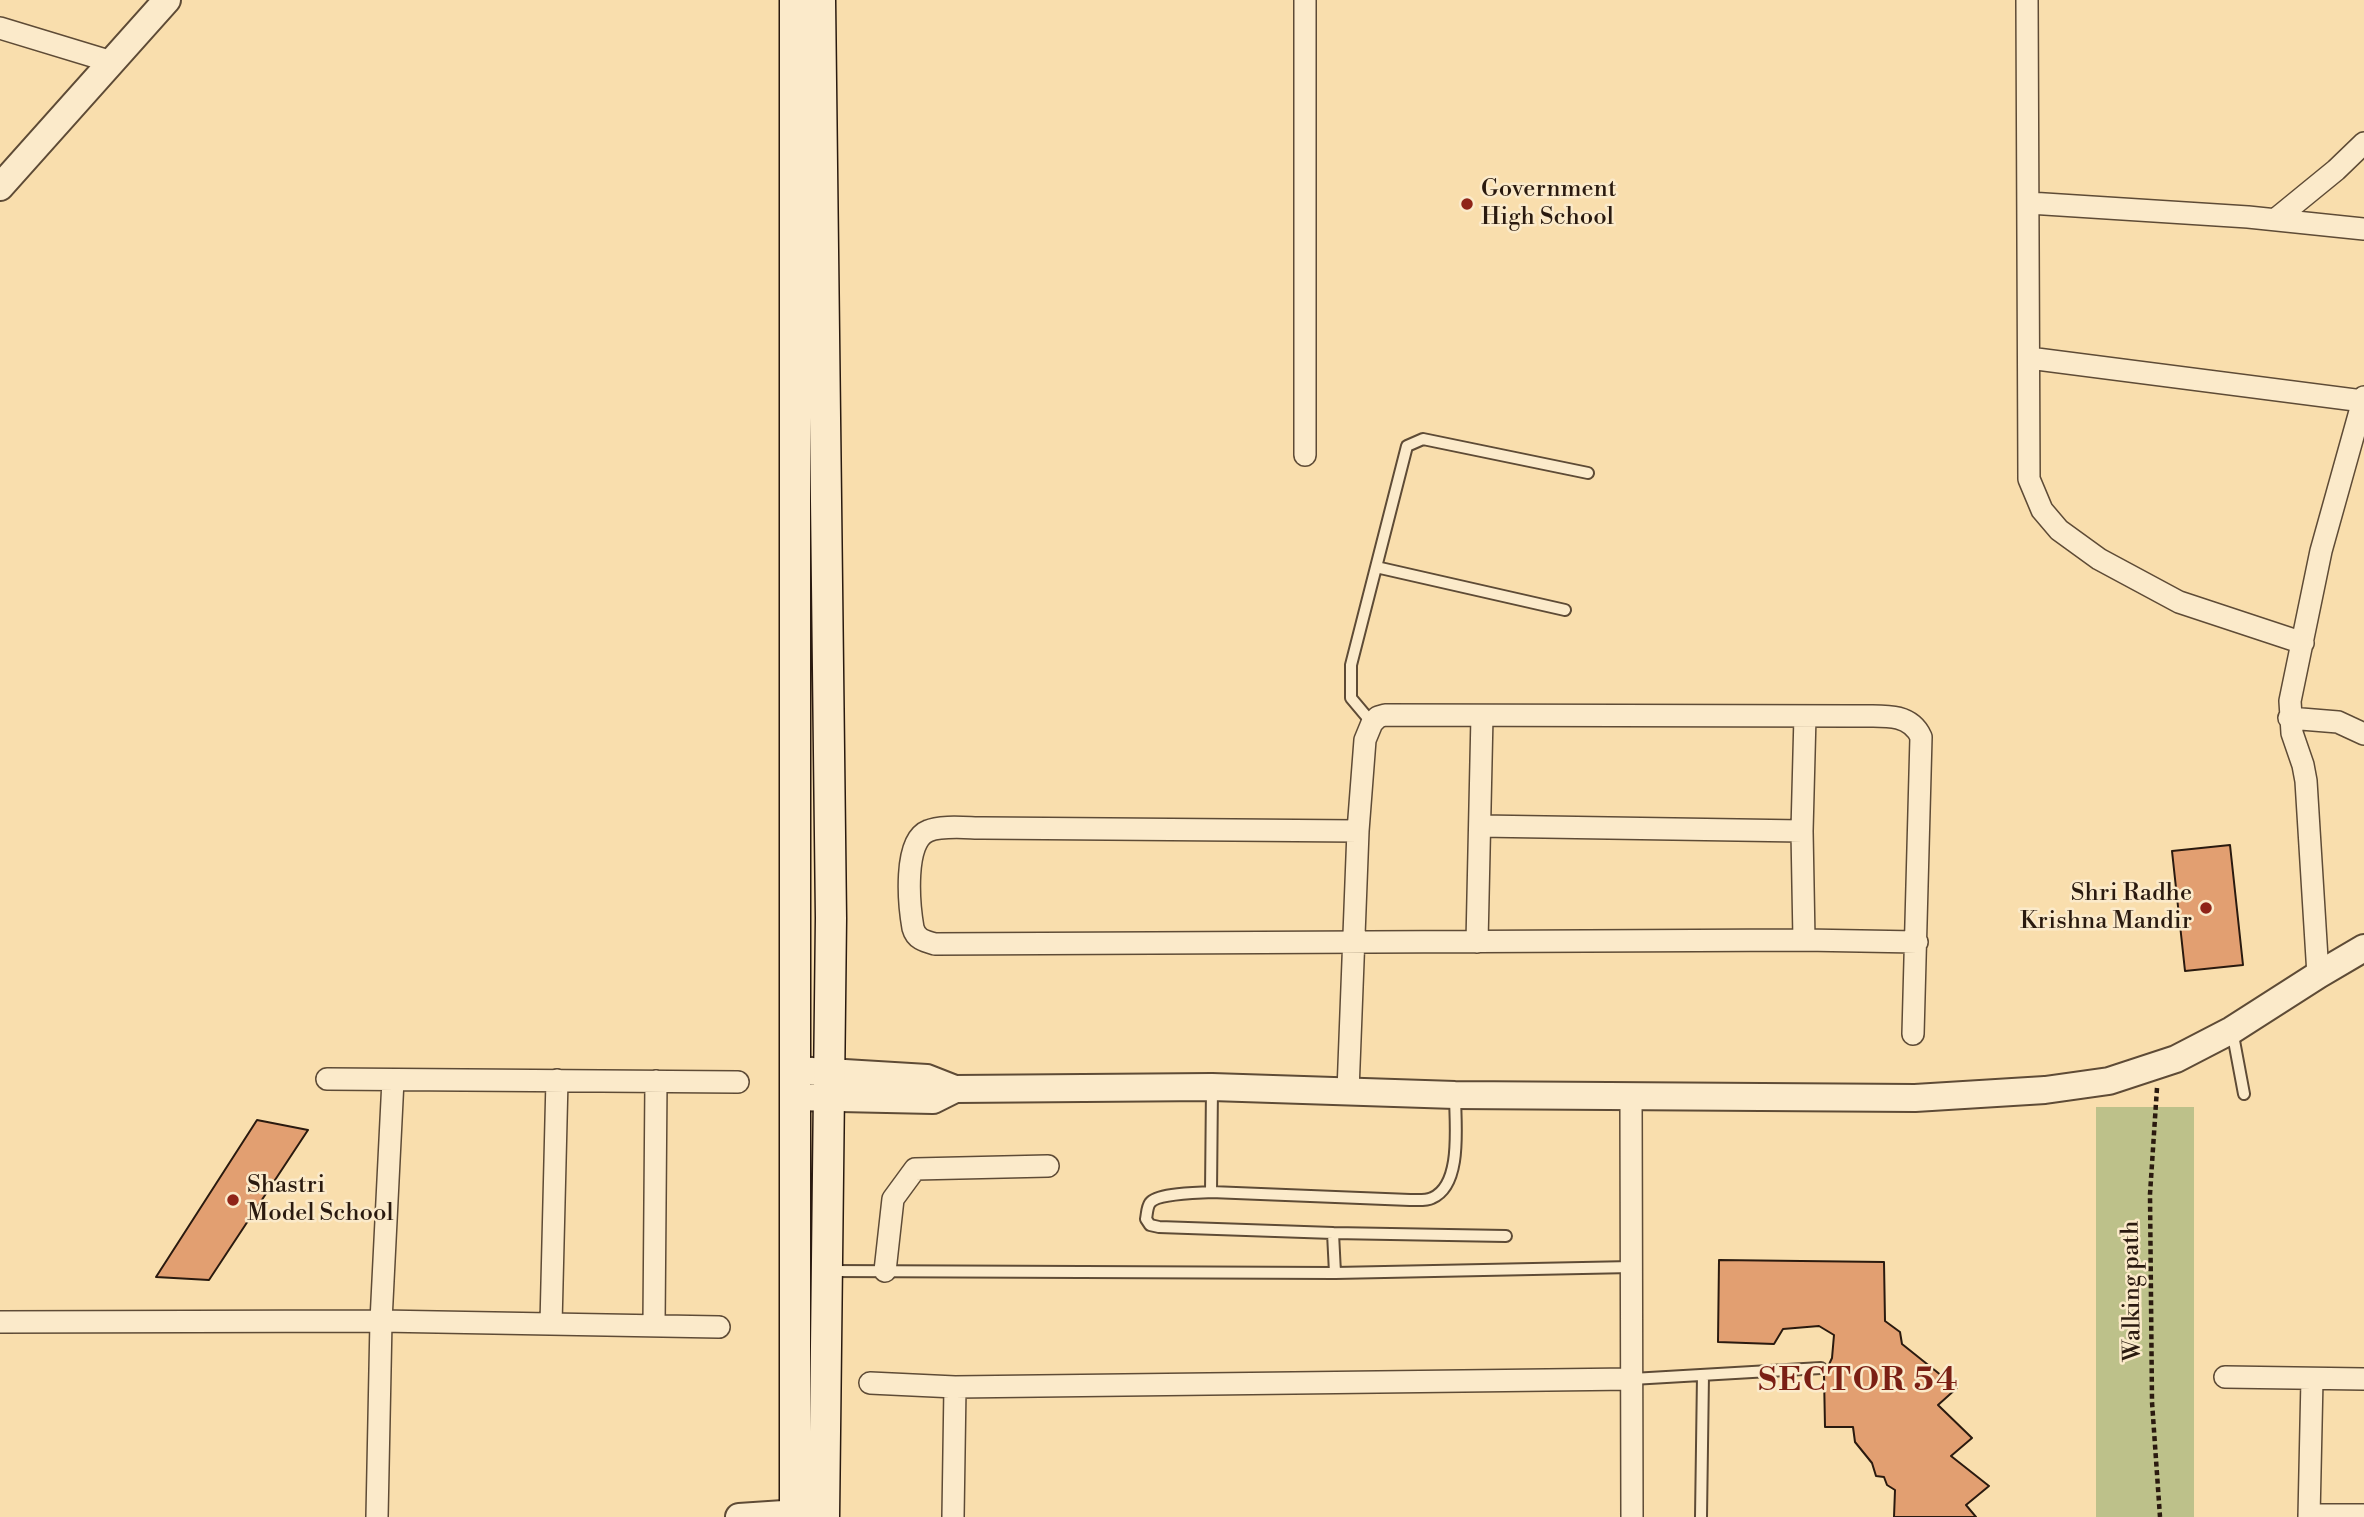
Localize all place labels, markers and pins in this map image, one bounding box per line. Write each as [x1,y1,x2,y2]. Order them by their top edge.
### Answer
place label: Government High School [1481,176,1616,232]
marker: Government High School [1459,196,1475,212]
place label: Shri Radhe Krishna Mandir [2020,880,2192,936]
marker: Shri Radhe Krishna Mandir [2198,900,2214,916]
place label: Shastri Model School [247,1172,394,1228]
marker: Shastri Model School [225,1192,241,1208]

